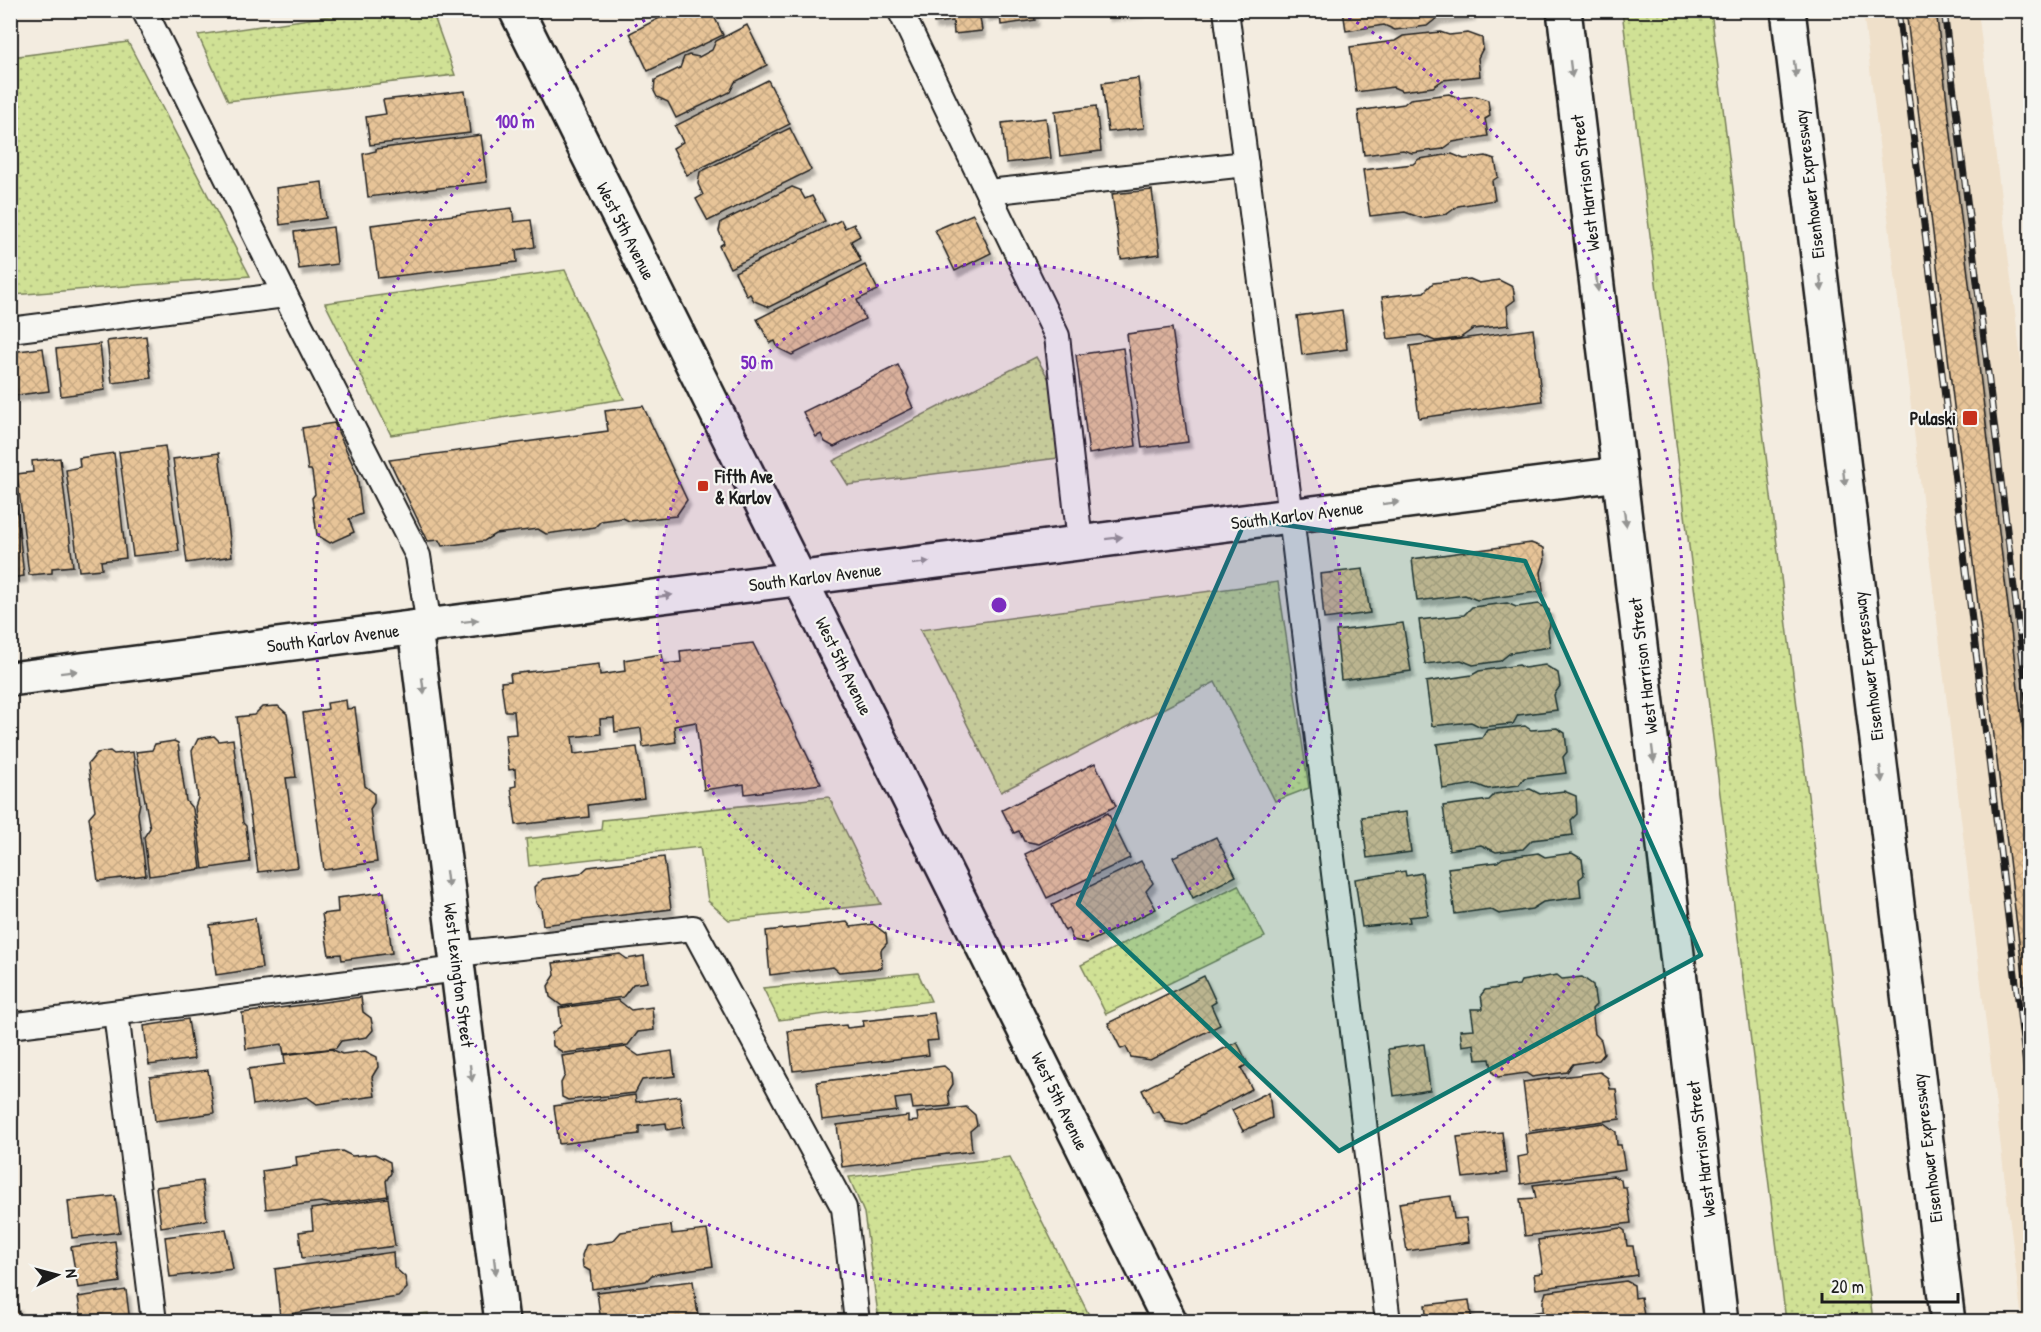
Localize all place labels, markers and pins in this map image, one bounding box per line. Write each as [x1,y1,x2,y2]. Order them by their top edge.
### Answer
place label: Pulaski [1910,406,1956,431]
marker: Pulaski [1961,409,1979,427]
place label: Fifth Ave & Karlov [714,464,774,510]
marker: Fifth Ave & Karlov [696,479,710,493]
centre of rings [989,595,1009,615]

